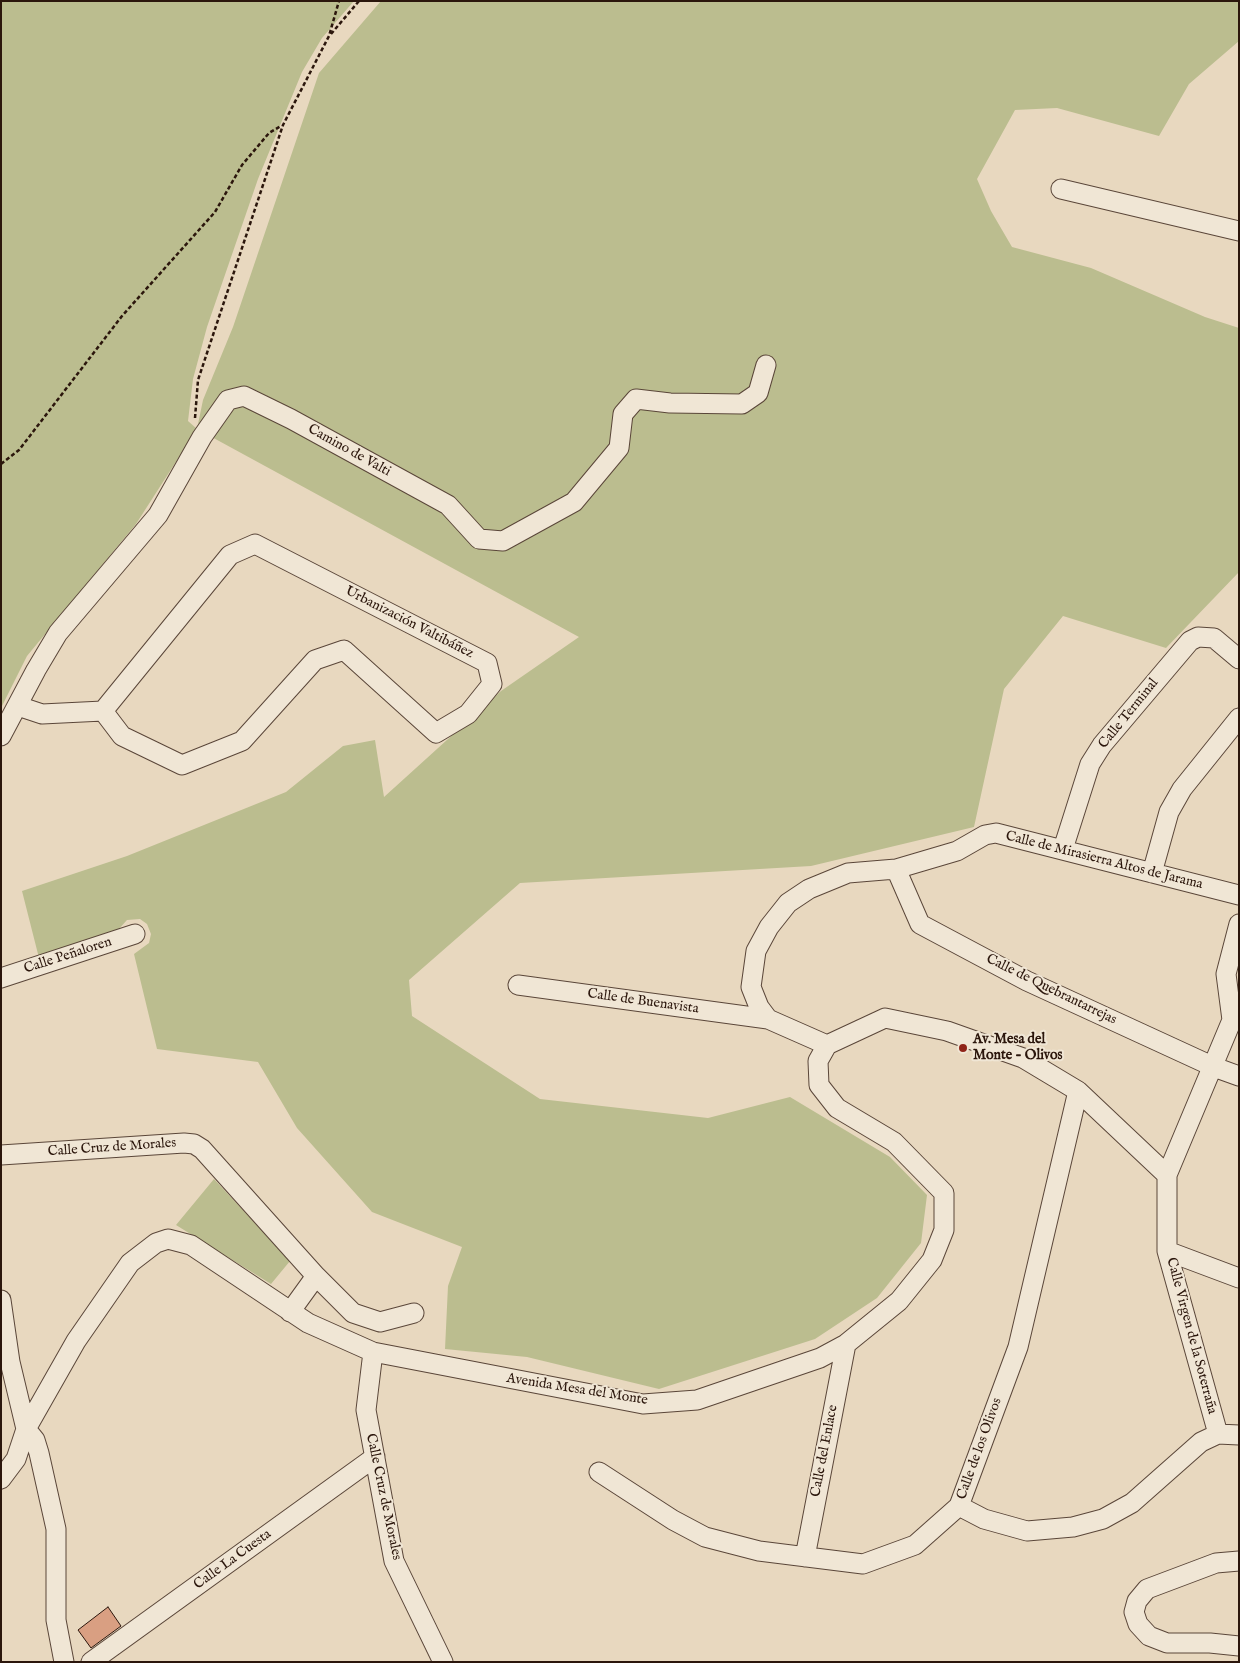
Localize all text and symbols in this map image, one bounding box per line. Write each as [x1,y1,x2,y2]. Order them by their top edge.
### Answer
street label: Camino de Valti [305,421,393,481]
street label: Urbanización Valtibáñez [342,583,476,663]
street label: Calle Terminal [1096,675,1162,753]
street label: Calle de Mirasierra Altos de Jarama [1004,828,1204,894]
street label: Calle Peñaloren [22,934,114,978]
street label: Calle de Quebrantarrejas [983,951,1119,1029]
street label: Calle de Buenavista [586,986,700,1018]
place label: Av. Mesa del Monte - Olivos [973,1032,1062,1064]
marker: Av. Mesa del Monte - Olivos [957,1042,969,1054]
street label: Calle Cruz de Morales [47,1135,177,1161]
street label: Calle Virgen de la Soterraña [1162,1256,1220,1416]
street label: Avenida Mesa del Monte [505,1371,649,1409]
street label: Calle de los Olivos [954,1396,1006,1502]
street label: Calle del Enlace [808,1404,842,1498]
street label: Calle Cruz de Morales [361,1432,405,1562]
street label: Calle La Cuesta [191,1526,275,1594]

